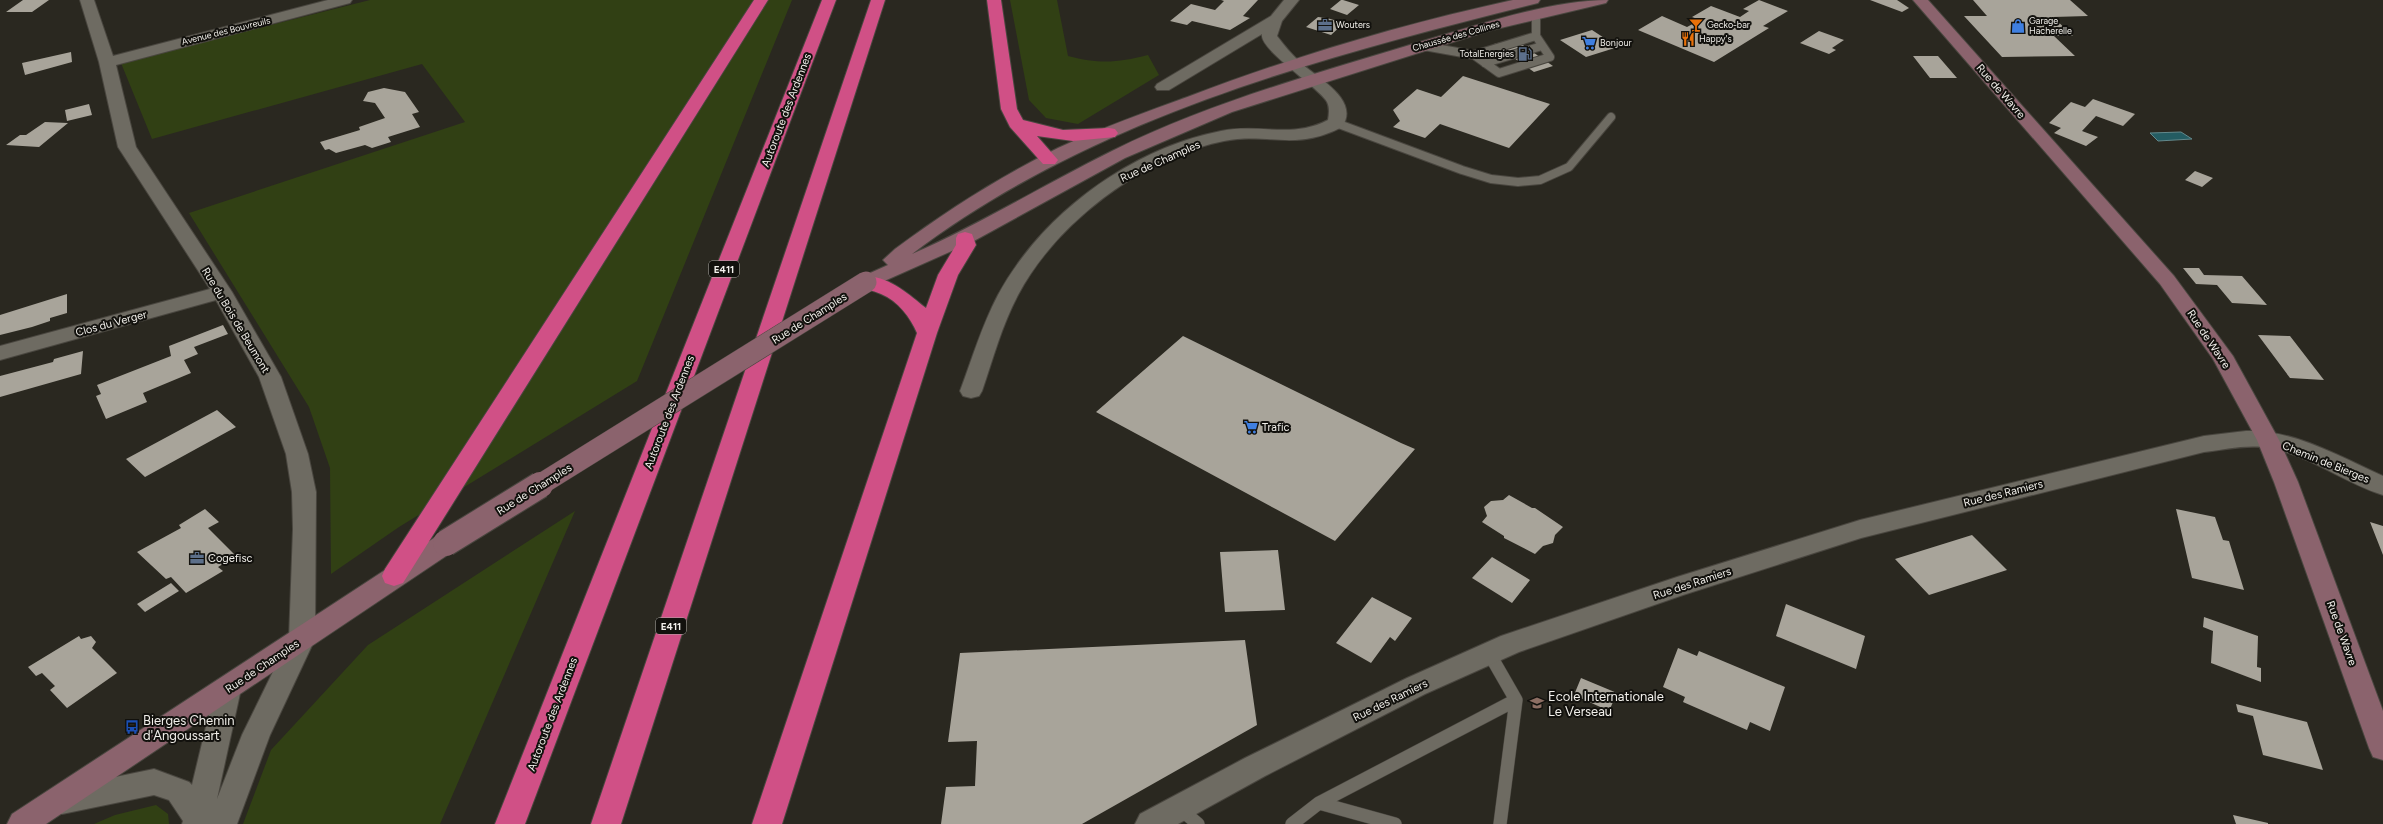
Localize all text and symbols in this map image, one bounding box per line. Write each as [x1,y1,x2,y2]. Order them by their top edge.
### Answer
street label: Avenue des Bouvreuils [180,14,271,47]
place label: Garage Hacherelle [2029,15,2072,36]
office icon: Wouters [1317,17,1333,33]
bar icon: Gecko-bar [1688,17,1704,33]
street label: Chaussée des Collines [1411,18,1501,53]
shop icon: Garage Hacherelle [2010,18,2026,34]
place label: Wouters [1336,19,1370,30]
place label: Gecko-bar [1707,19,1750,30]
restaurant icon: Happy's [1680,31,1696,47]
place label: Happy's [1699,33,1732,44]
supermarket icon: Bonjour [1581,35,1597,51]
place label: Bonjour [1600,37,1631,48]
fuel station icon: TotalEnergies [1517,46,1533,62]
place label: TotalEnergies [1460,48,1514,59]
street label: Autoroute des Ardennes [759,52,814,169]
street label: Rue de Wavre [1973,61,2028,121]
street label: Rue de Champles [1118,138,1202,185]
road number: E411 [709,261,739,277]
street label: Rue du Bois de Beumont [199,265,272,375]
street label: Rue de Champles [769,290,849,347]
street label: Rue de Wavre [2184,307,2233,371]
street label: Clos du Verger [74,308,148,339]
street label: Autoroute des Ardennes [642,354,697,471]
supermarket icon: Trafic [1243,419,1259,435]
place label: Trafic [1262,421,1289,434]
street label: Chemin de Bierges [2280,439,2371,486]
street label: Rue de Champles [494,461,574,518]
street label: Rue des Ramiers [1962,477,2044,510]
office icon: Cogefisc [189,550,205,566]
place label: Cogefisc [208,552,253,565]
street label: Rue des Ramiers [1651,565,1733,602]
street label: Rue de Wavre [2324,599,2359,667]
road number: E411 [656,618,686,634]
street label: Rue de Champles [223,637,302,696]
street label: Autoroute des Ardennes [525,656,580,773]
street label: Rue des Ramiers [1351,677,1430,724]
place label: Ecole Internationale Le Verseau [1548,689,1664,719]
school or university icon: Ecole Internationale Le Verseau [1529,695,1545,711]
place label: Bierges Chemin d'Angoussart [143,713,235,743]
bus stop icon: Bierges Chemin d'Angoussart [124,719,140,735]

